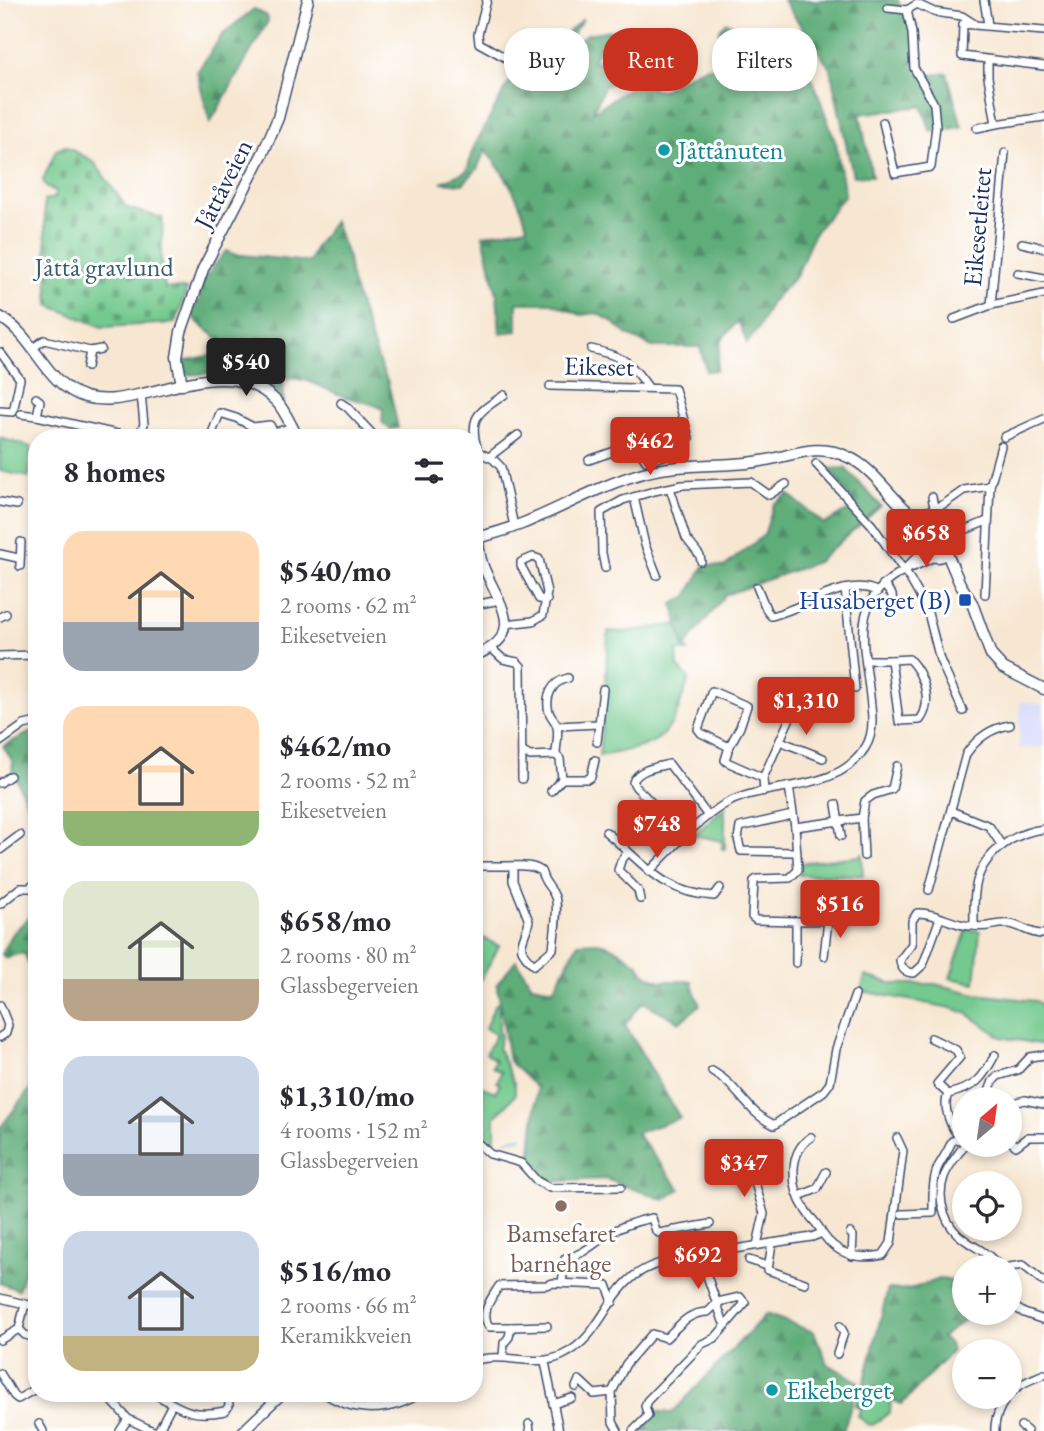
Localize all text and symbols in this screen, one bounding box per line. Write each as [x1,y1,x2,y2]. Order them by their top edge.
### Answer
chip: Buy [504,28,589,91]
chip: Rent [603,28,698,91]
chip: Filters [712,28,817,91]
street label: Jåttåveien [185,133,260,236]
place label: Jåttånuten [676,133,784,167]
marker: Jåttånuten [656,142,672,158]
street label: Eikesetleitet [955,166,999,288]
park label: Jåttå gravlund [32,250,174,284]
pin: $540 [205,338,287,398]
text: $540 [222,346,270,376]
street label: Eikeset [564,348,634,384]
pin: $462 [609,418,691,477]
text: $462 [626,425,674,455]
text: 8 homes [63,452,165,491]
icon: filters [410,452,448,490]
pin: $658 [885,510,967,569]
text: $658 [902,517,950,547]
text: $540/mo [280,551,391,590]
icon: home [119,559,203,643]
place label: Husaberget (B) [799,583,951,617]
text: 2 rooms · 62 m² [280,590,417,620]
marker: Husaberget (B) [957,592,973,608]
text: Eikesetveien [280,620,387,650]
pin: $1,310 [749,678,863,737]
text: $1,310 [774,685,838,715]
text: $462/mo [280,726,391,765]
icon: home [119,734,203,818]
text: 2 rooms · 52 m² [280,765,417,795]
text: Eikesetveien [280,795,387,825]
pin: $748 [616,800,698,860]
text: $748 [633,808,681,838]
pin: $516 [799,880,881,940]
text: $516 [816,888,864,918]
text: $658/mo [280,901,391,940]
icon: home [119,909,203,993]
text: 2 rooms · 80 m² [280,940,417,970]
text: Glassbegerveien [280,970,419,1000]
text: $1,310/mo [280,1076,414,1115]
icon: home [119,1084,203,1168]
north arrow [952,1087,1022,1157]
map controls [952,1087,1022,1409]
text: 4 rooms · 152 m² [280,1115,428,1145]
pin: $347 [703,1140,785,1199]
text: Glassbegerveien [280,1145,419,1175]
text: $347 [720,1147,768,1177]
button: locate [952,1171,1022,1241]
marker: Bamsefaret barnehage [553,1198,569,1214]
place label: Bamsefaret barnehage [506,1216,616,1280]
pin: $692 [657,1232,739,1291]
text: $692 [674,1239,722,1269]
text: $516/mo [280,1251,391,1290]
button: + [952,1255,1022,1325]
icon: home [119,1259,203,1343]
text: 2 rooms · 66 m² [280,1290,417,1320]
text: Keramikkveien [280,1320,412,1350]
button: − [952,1339,1022,1409]
place label: Eikeberget [786,1373,891,1407]
marker: Eikeberget [764,1382,780,1398]

